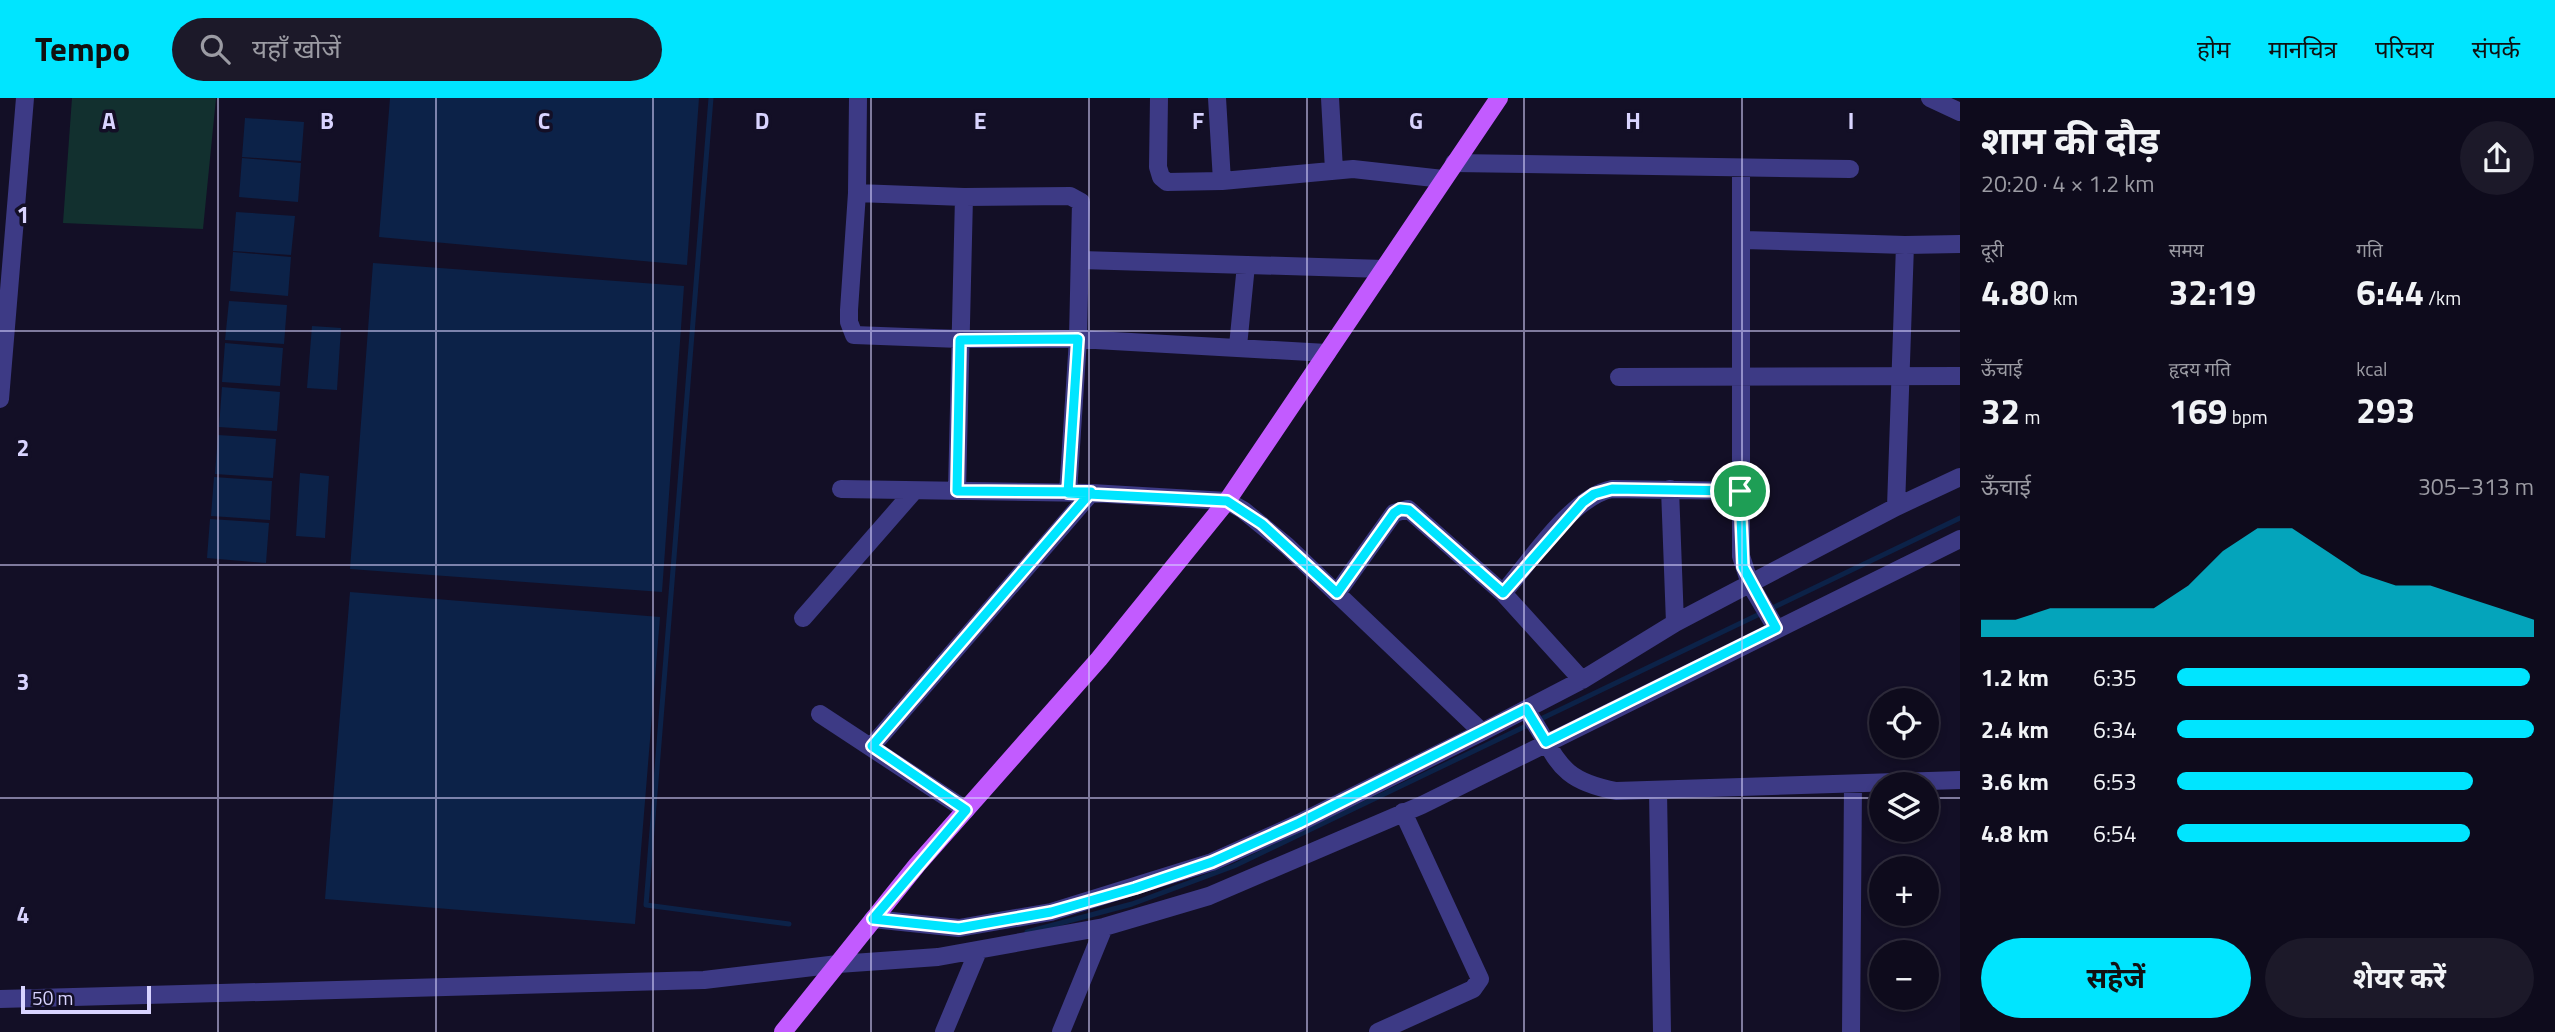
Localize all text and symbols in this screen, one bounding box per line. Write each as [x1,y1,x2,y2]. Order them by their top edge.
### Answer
search box [172,18,662,81]
text: Tempo [35,24,130,74]
text: यहाँ खोजें [252,29,341,68]
icon: search [196,30,234,68]
text: होम [2197,31,2230,67]
text: मानचित्र [2268,31,2337,67]
text: परिचय [2375,31,2434,67]
text: संपर्क [2472,31,2520,67]
text: A [102,103,116,138]
text: B [320,103,334,138]
text: C [538,103,550,138]
text: D [755,103,769,138]
text: E [974,103,986,138]
text: F [1192,103,1204,138]
text: G [1409,103,1423,138]
text: H [1625,103,1641,138]
text: I [1848,103,1854,138]
text: शाम की दौड़ [1981,111,2159,169]
button: share [2460,121,2534,195]
text: 20:20 · 4 × 1.2 km [1981,166,2155,201]
text: 1 [17,197,29,232]
text: दूरी [1981,235,2004,264]
text: समय [2169,235,2204,264]
text: गति [2356,235,2383,264]
text: 4.80 [1981,265,2049,319]
text: 32:19 [2169,265,2256,319]
text: 6:44 [2356,265,2424,319]
text: km [2049,283,2078,312]
text: /km [2424,283,2461,312]
text: ऊँचाई [1981,354,2022,383]
text: हृदय गति [2169,354,2231,383]
text: kcal [2356,354,2387,383]
text: 293 [2356,383,2415,437]
text: 32 [1981,384,2020,438]
text: 169 [2169,384,2227,438]
text: m [2020,402,2040,431]
text: bpm [2227,402,2268,431]
text: 2 [17,430,29,465]
pin [1710,461,1770,521]
text: ऊँचाई [1981,469,2031,504]
text: 305–313 m [2418,469,2534,504]
icon: arrive [1721,472,1759,510]
text: 1.2 km [1981,660,2049,695]
text: 6:35 [2093,660,2137,695]
text: 3 [17,664,29,699]
map controls [1869,688,1939,1010]
button: locate [1869,688,1939,758]
text: 2.4 km [1981,712,2049,747]
text: 6:34 [2093,712,2137,747]
text: 3.6 km [1981,764,2049,799]
text: 6:53 [2093,764,2137,799]
button: layers [1869,772,1939,842]
text: 4.8 km [1981,816,2049,851]
text: 6:54 [2093,816,2137,851]
button: + [1869,856,1939,926]
text: 4 [17,897,29,932]
button: सहेजें [1981,938,2251,1018]
button: शेयर करें [2265,938,2534,1018]
button: − [1869,940,1939,1010]
scale bar [21,983,150,1015]
text: 50 m [32,983,73,1012]

